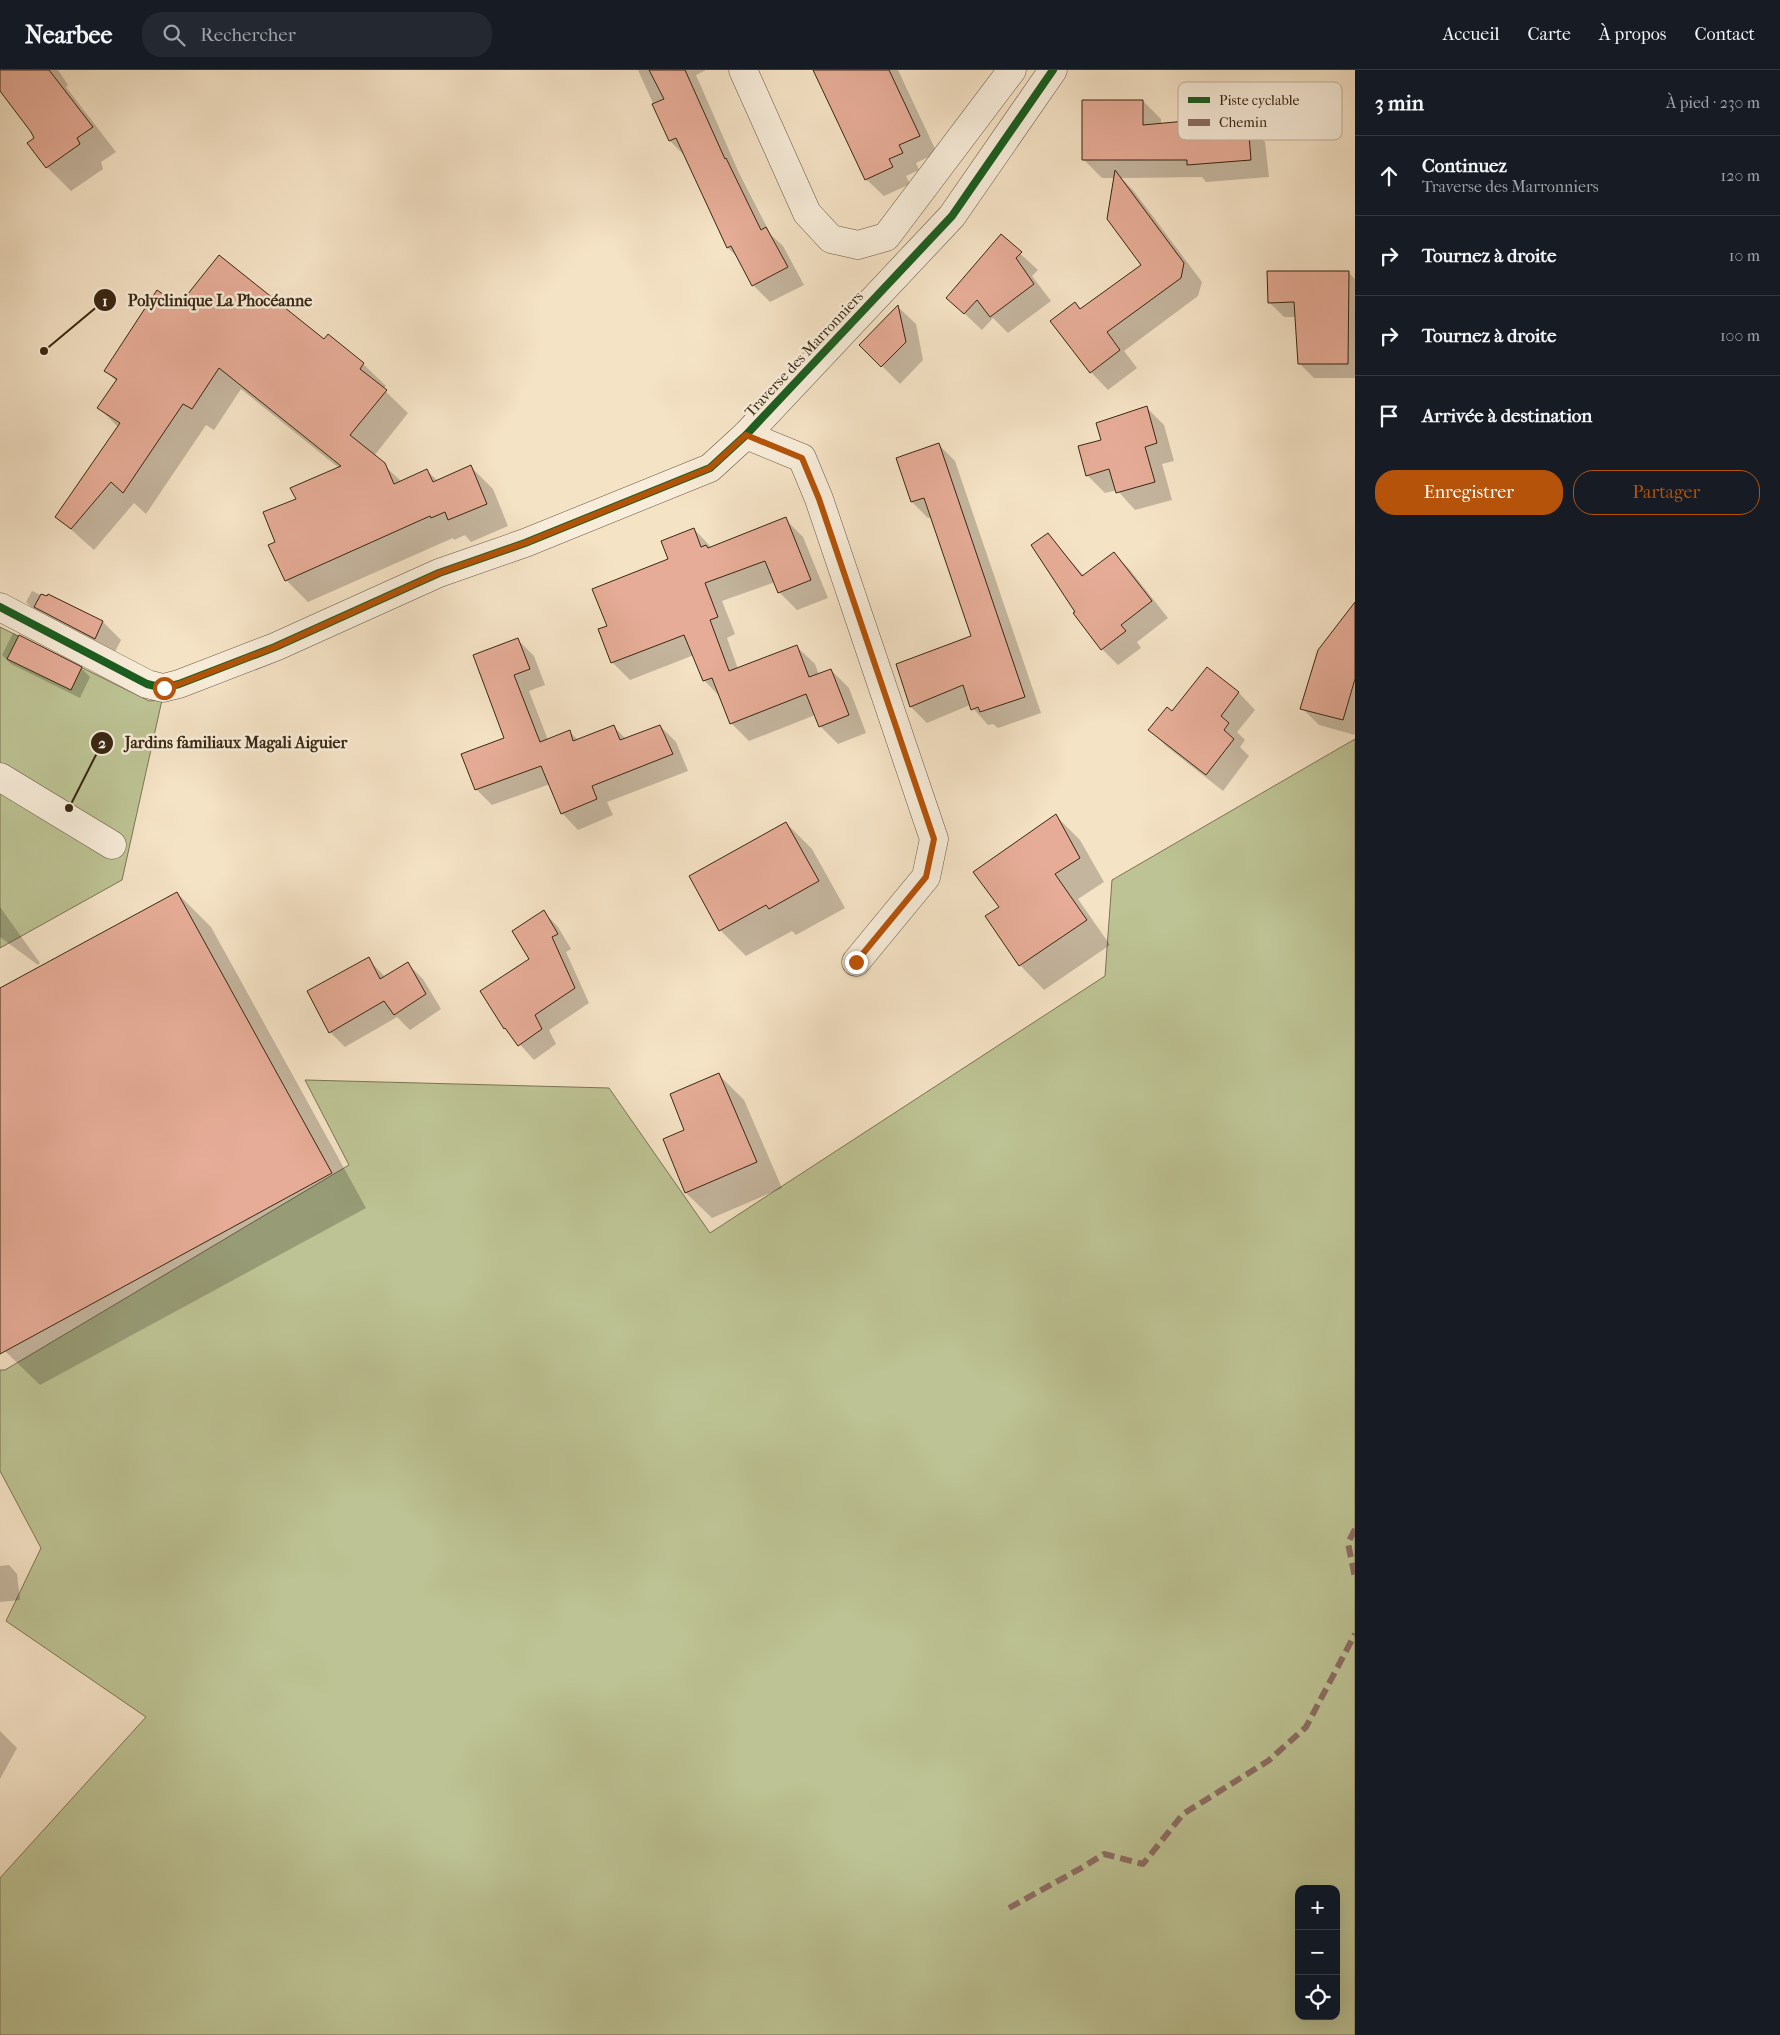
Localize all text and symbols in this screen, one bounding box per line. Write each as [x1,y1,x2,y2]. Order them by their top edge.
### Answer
search box [142,12,492,57]
text: Nearbee [25,21,112,49]
icon: search [160,21,188,49]
text: Rechercher [200,24,296,46]
text: Accueil [1443,24,1500,45]
text: Carte [1528,24,1571,45]
text: À propos [1599,24,1666,45]
text: Contact [1694,24,1755,45]
legend [1178,82,1342,140]
text: 3 min [1375,91,1424,115]
text: Piste cyclable [1219,92,1299,109]
text: À pied · 230 m [1666,93,1760,112]
text: Chemin [1219,114,1267,131]
text: Continuez [1422,155,1507,177]
icon: ahead [1375,162,1403,190]
text: 120 m [1721,166,1760,185]
text: Traverse des Marronniers [1422,177,1599,196]
icon: right [1375,242,1403,270]
text: Tournez à droite [1422,245,1556,267]
text: 10 m [1729,246,1760,265]
callout: Polyclinique La Phocéanne [93,285,322,316]
street label: Traverse des Marronniers [741,287,867,421]
text: Polyclinique La Phocéanne [128,291,312,311]
text: 1 [102,292,108,310]
icon: right [1375,322,1403,350]
text: Tournez à droite [1422,325,1556,347]
text: 100 m [1720,326,1760,345]
icon: arrive [1375,402,1403,430]
text: Arrivée à destination [1422,405,1592,427]
button: Enregistrer [1375,470,1563,515]
button: Partager [1573,470,1760,515]
route start [153,677,176,700]
callout: Jardins familiaux Magali Aiguier [90,727,358,758]
text: Jardins familiaux Magali Aiguier [123,733,348,753]
text: 2 [98,734,106,752]
route end [845,951,868,974]
map controls [1295,1885,1340,2020]
button: + [1295,1885,1340,1930]
button: − [1295,1930,1340,1975]
button: locate [1295,1975,1340,2020]

